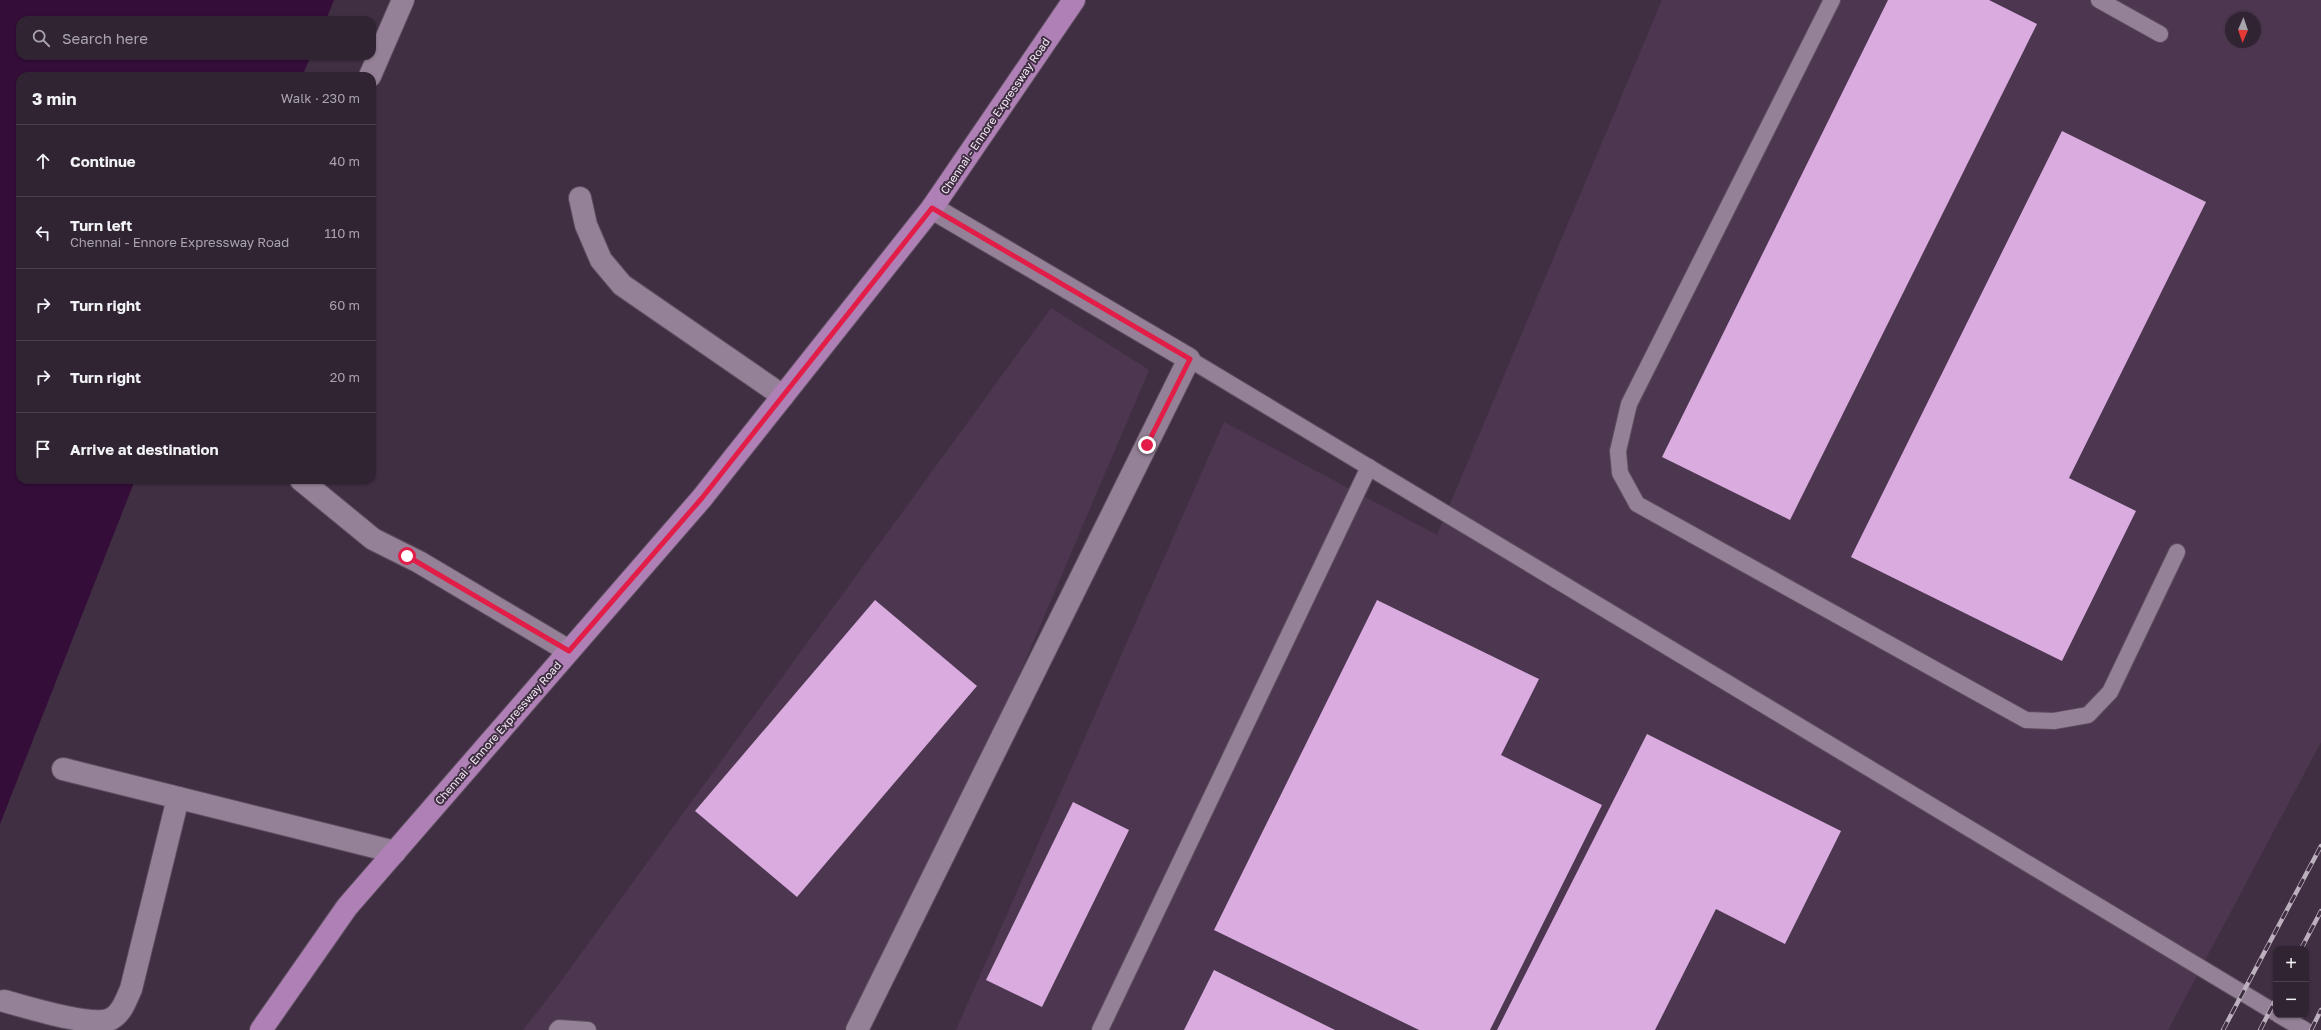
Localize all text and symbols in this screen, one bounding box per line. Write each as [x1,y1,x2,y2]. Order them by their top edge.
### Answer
north arrow [2225,12,2261,48]
search box [16,16,376,60]
icon: search [30,27,52,49]
text: Search here [62,29,148,47]
street label: Chennai - Ennore Expressway Road [937,35,1052,196]
text: 3 min [32,88,76,109]
text: Walk · 230 m [281,90,360,106]
icon: ahead [32,150,54,172]
text: Continue [70,152,136,170]
text: 40 m [329,153,360,169]
text: Turn left [70,216,132,234]
icon: left [32,222,54,244]
text: 110 m [325,225,360,241]
text: Chennai - Ennore Expressway Road [70,234,289,250]
icon: right [32,294,54,316]
text: Turn right [70,296,141,314]
text: 60 m [329,297,360,313]
icon: right [32,366,54,388]
text: Turn right [70,368,141,386]
text: 20 m [330,369,360,385]
route end [1138,436,1156,454]
icon: arrive [32,438,54,460]
text: Arrive at destination [70,440,219,458]
route start [398,547,416,565]
street label: Chennai - Ennore Expressway Road [432,658,563,807]
map controls [2273,946,2309,1018]
button: + [2273,946,2309,982]
button: − [2273,982,2309,1018]

